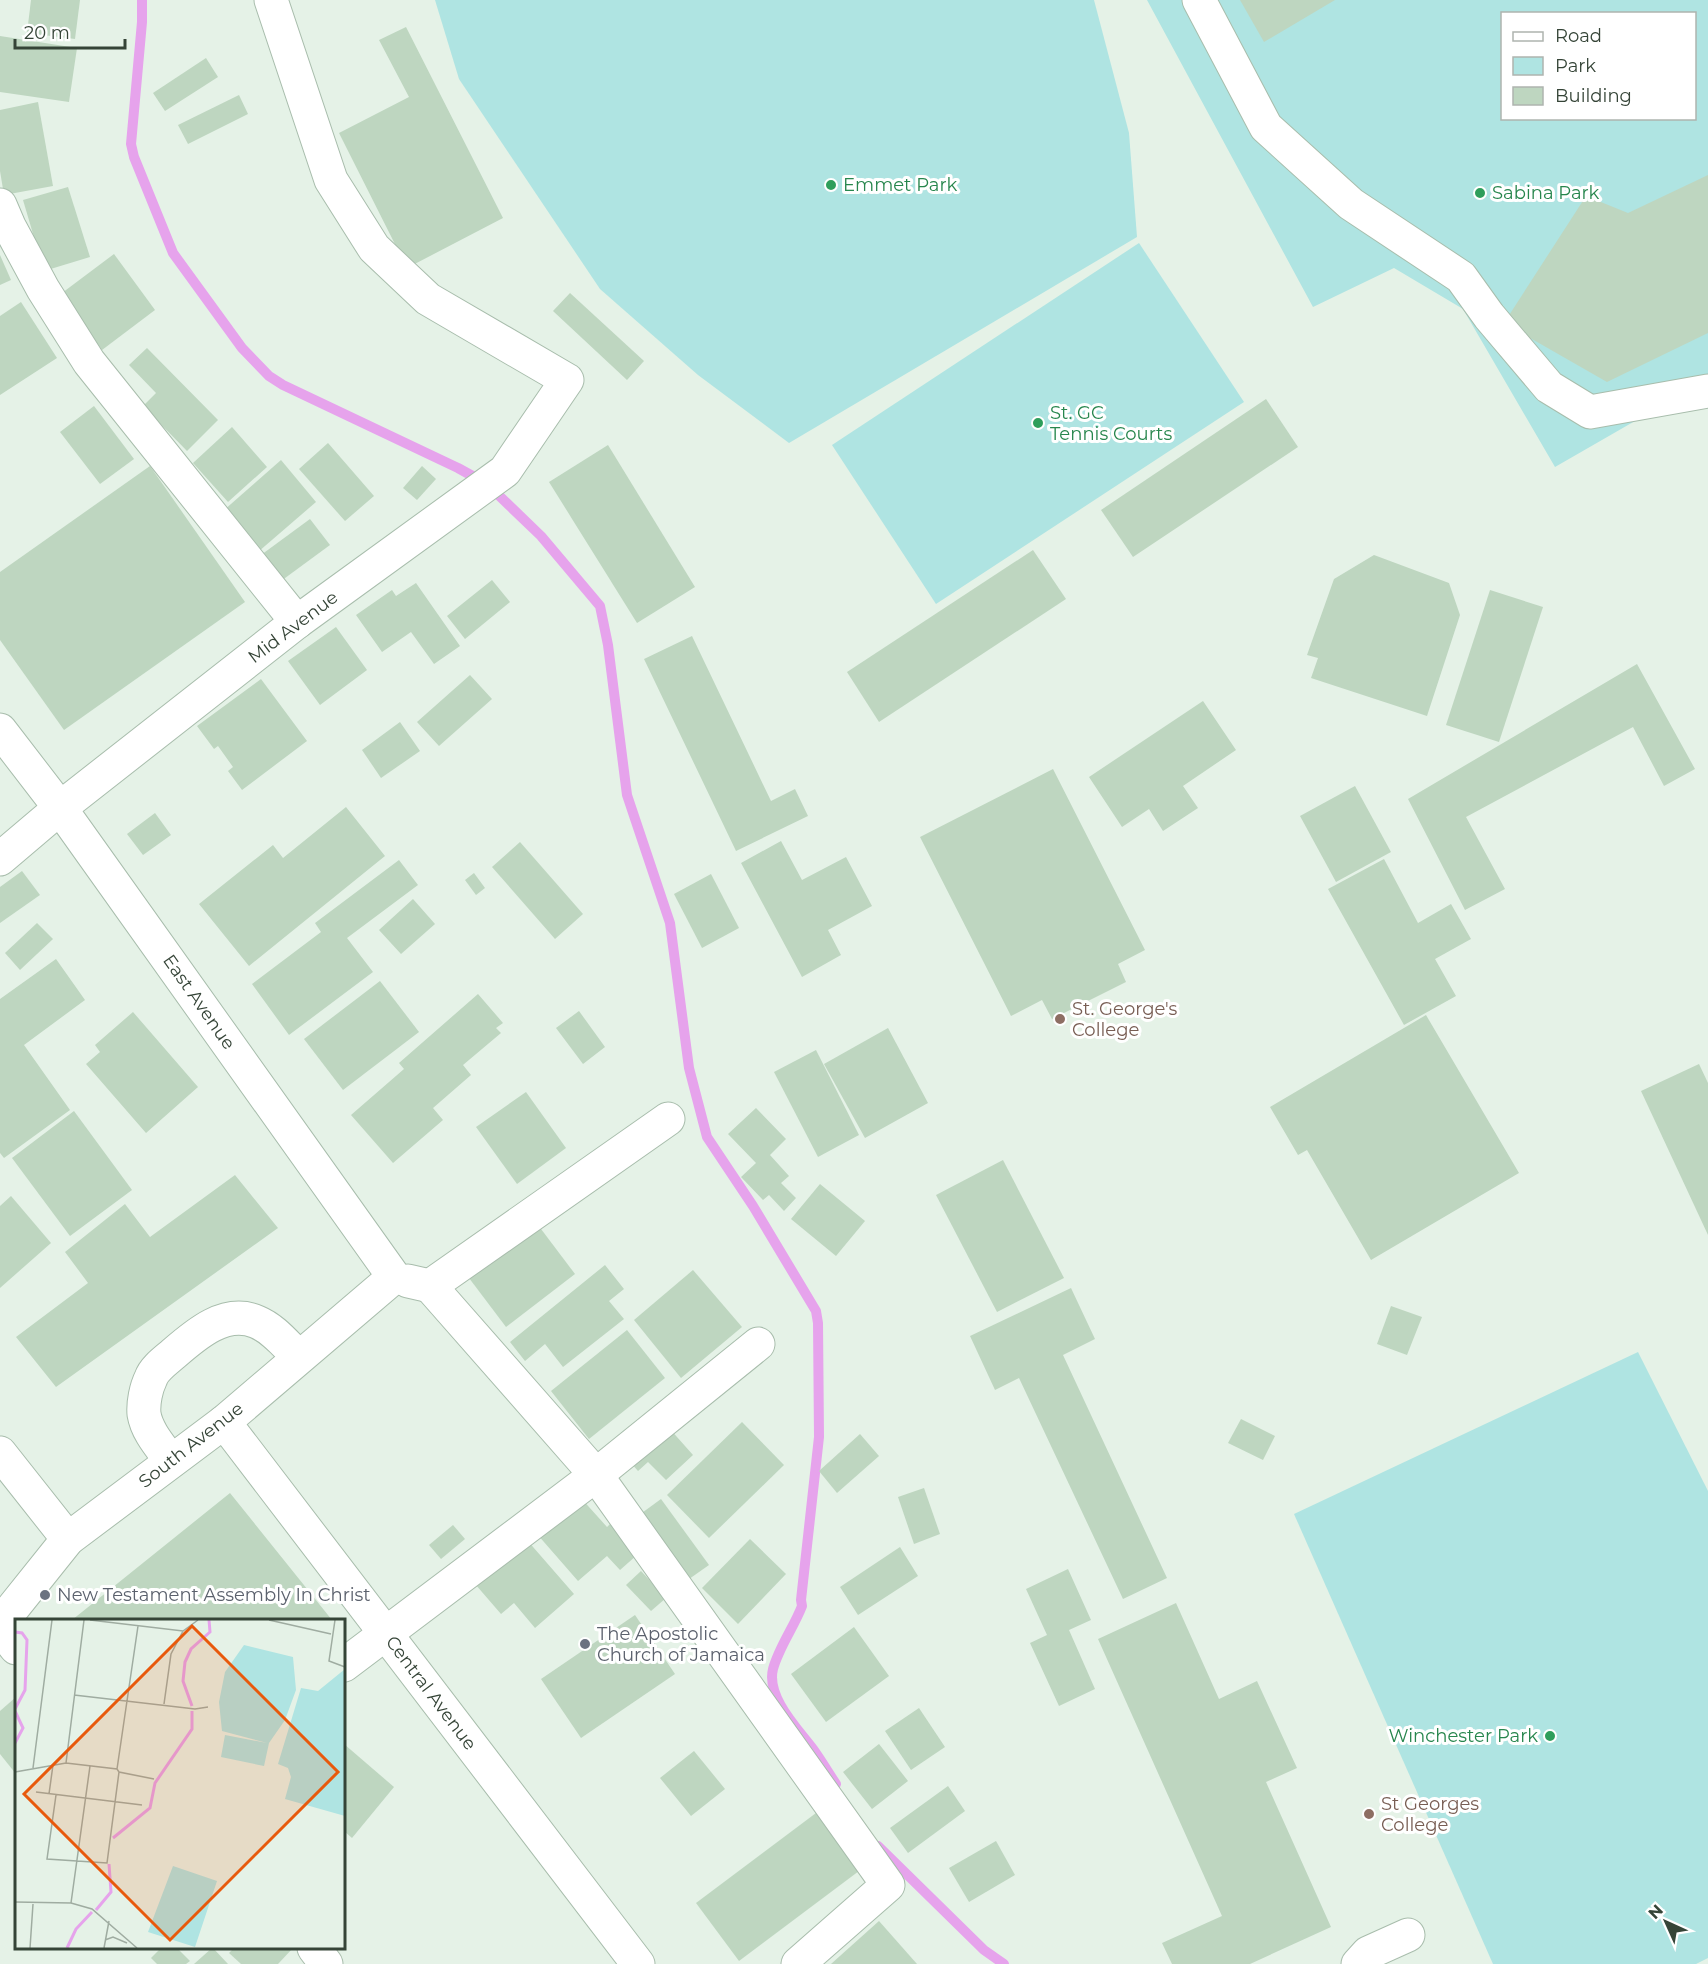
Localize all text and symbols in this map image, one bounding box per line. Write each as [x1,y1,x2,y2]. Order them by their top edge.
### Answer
scale bar [15,12,124,50]
legend [1501,12,1696,120]
text: 20 m [24,22,70,44]
text: Road [1555,25,1602,47]
text: Park [1555,55,1596,77]
text: Building [1555,85,1632,107]
place label: Emmet Park [843,174,957,196]
marker: Emmet Park [824,178,838,192]
place label: Sabina Park [1492,182,1600,204]
marker: Sabina Park [1473,186,1487,200]
place label: St. GC Tennis Courts [1050,402,1172,445]
marker: St. GC Tennis Courts [1031,416,1045,430]
street label: Mid Avenue [244,586,342,668]
street label: East Avenue [158,950,240,1054]
place label: St. George's College [1072,998,1178,1041]
marker: St. George's College [1053,1012,1067,1026]
street label: South Avenue [134,1397,248,1493]
place label: New Testament Assembly In Christ [57,1584,371,1606]
marker: New Testament Assembly In Christ [38,1588,52,1602]
inset map [15,1619,345,1949]
place label: The Apostolic Church of Jamaica [597,1623,765,1666]
street label: Central Avenue [381,1632,481,1755]
marker: The Apostolic Church of Jamaica [578,1637,592,1651]
place label: Winchester Park [1389,1725,1538,1747]
marker: Winchester Park [1543,1729,1557,1743]
place label: St Georges College [1381,1793,1479,1836]
marker: St Georges College [1362,1807,1376,1821]
north arrow [1636,1892,1696,1952]
text: N [1644,1900,1667,1923]

